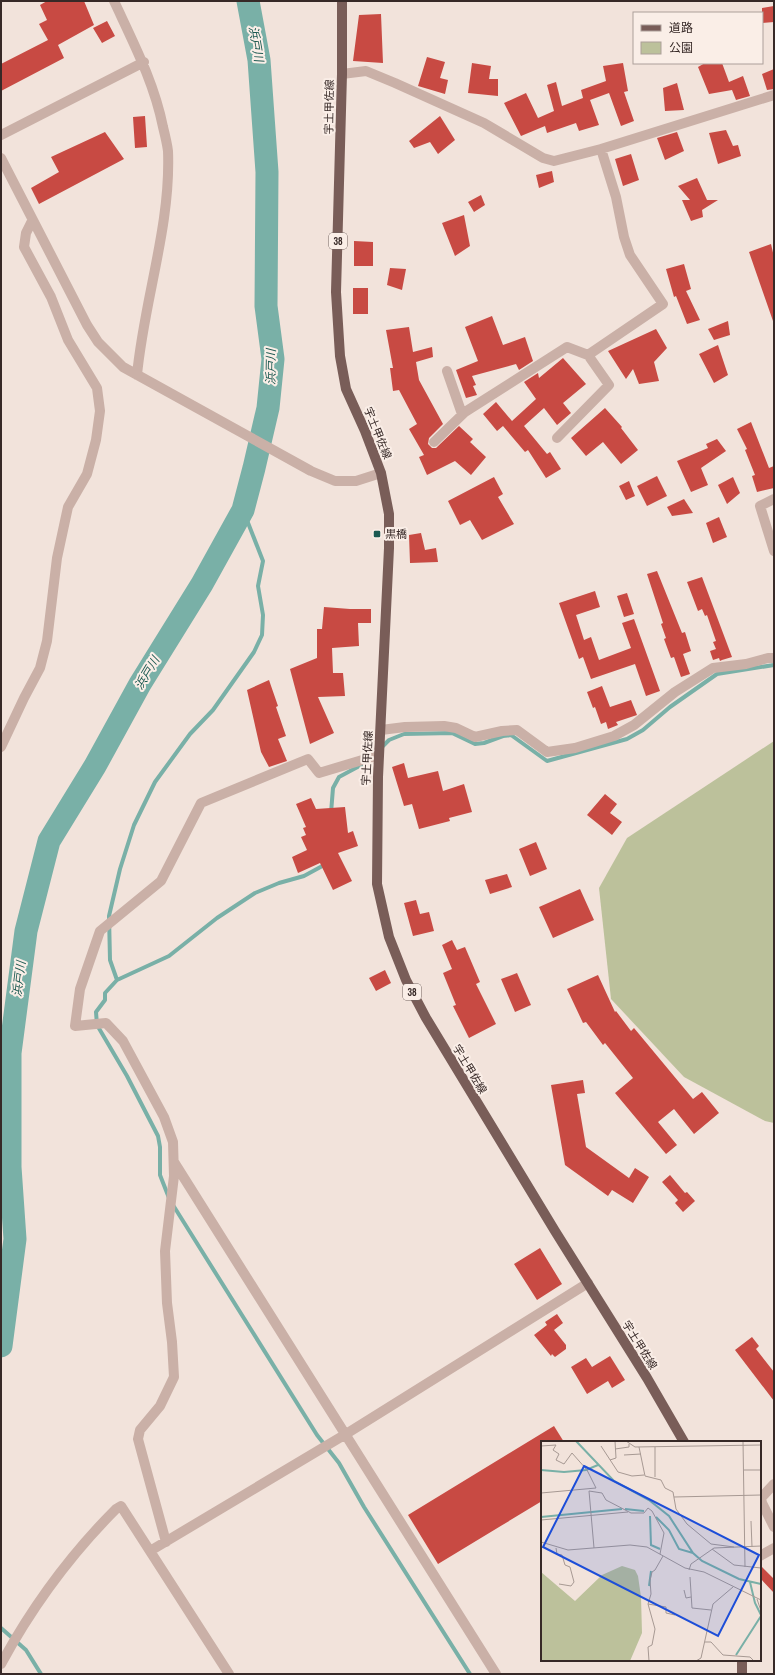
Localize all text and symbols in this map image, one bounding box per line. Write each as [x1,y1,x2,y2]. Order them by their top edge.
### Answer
legend [633,12,763,64]
text: 道路 [669,20,693,36]
water label: 浜戸川 [245,25,267,65]
text: 公園 [669,40,693,56]
street label: 宇土甲佐線 [322,79,336,135]
road number: 38 [329,233,347,249]
water label: 浜戸川 [263,347,279,385]
street label: 宇土甲佐線 [361,405,395,461]
place label: 黒橋 [385,527,407,541]
marker: 黒橋 [372,529,382,539]
water label: 浜戸川 [131,652,164,693]
street label: 宇土甲佐線 [359,730,375,786]
water label: 浜戸川 [9,958,29,998]
road number: 38 [403,984,421,1000]
street label: 宇土甲佐線 [450,1042,490,1096]
street label: 宇土甲佐線 [619,1318,661,1372]
inset map [541,1441,761,1661]

